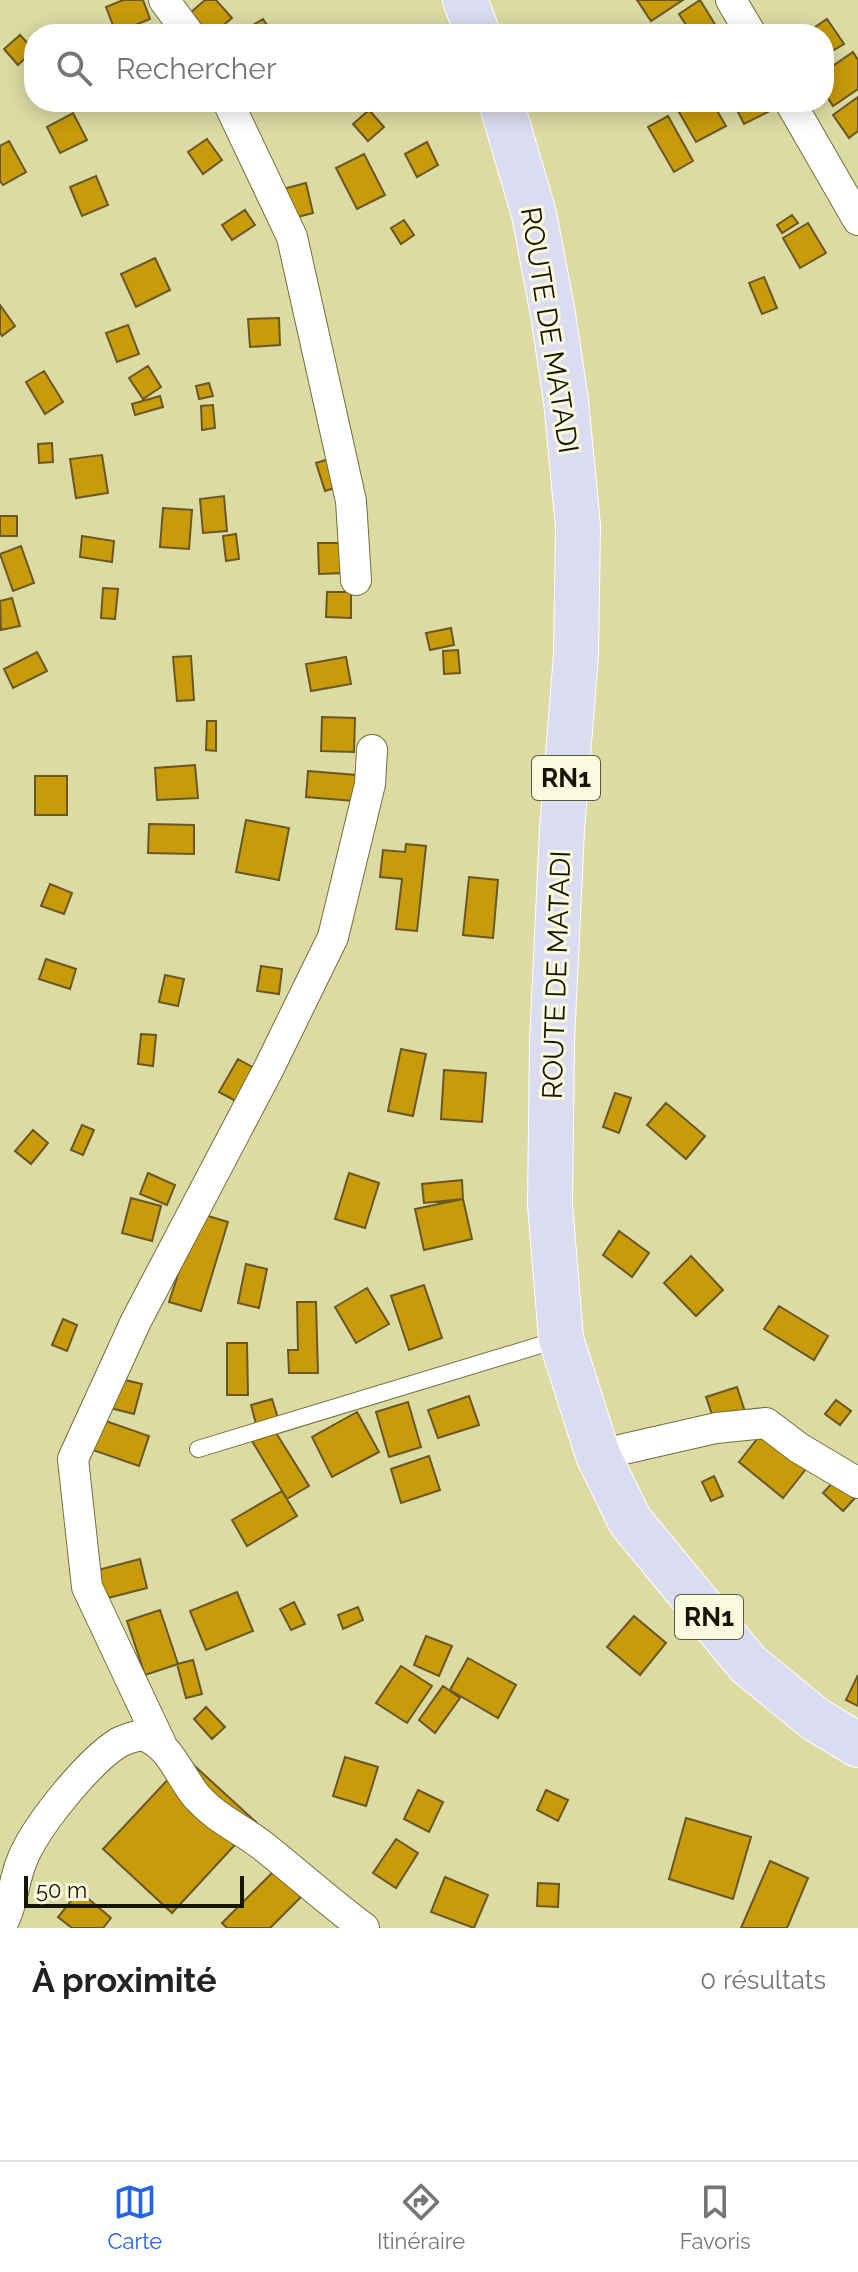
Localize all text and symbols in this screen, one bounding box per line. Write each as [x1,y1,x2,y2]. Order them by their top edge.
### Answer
search box [24,24,834,112]
icon: search [52,46,96,90]
text: Rechercher [116,51,276,86]
street label: ROUTE DE MATADI [514,205,585,455]
road number: RN1 [532,756,600,800]
street label: ROUTE DE MATADI [536,850,577,1100]
road number: RN1 [675,1595,743,1639]
scale bar [24,1872,244,1908]
text: 50 m [36,1877,87,1903]
text: À proximité [32,1960,217,2000]
text: 0 résultats [700,1965,826,1995]
tab: Carte [107,2180,162,2254]
tab: Itinéraire [377,2180,465,2254]
tab: Favoris [680,2180,751,2254]

